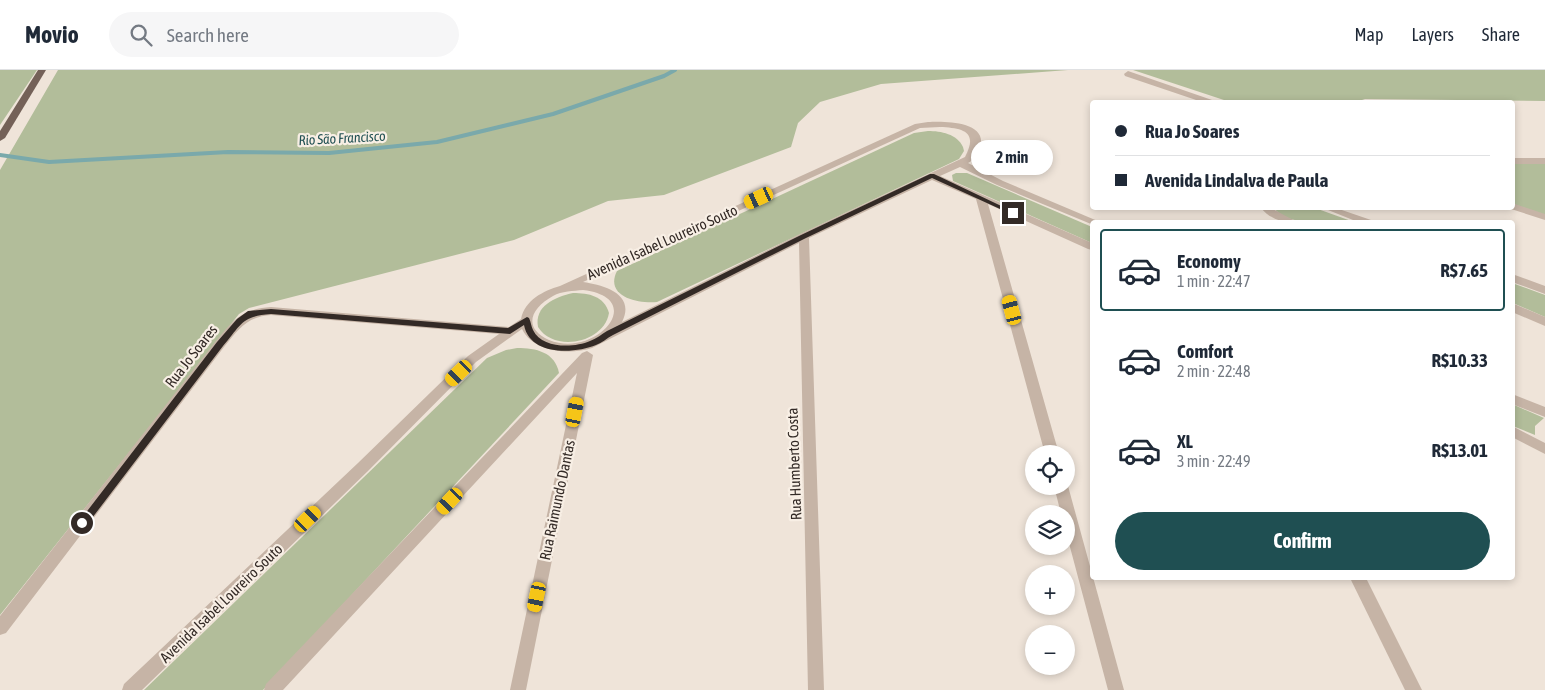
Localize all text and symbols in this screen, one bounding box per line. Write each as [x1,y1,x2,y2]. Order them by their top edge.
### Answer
search box [109,12,459,57]
text: Movio [25,21,79,48]
icon: search [127,21,155,49]
text: Search here [167,24,249,46]
text: Map [1354,24,1383,45]
text: Layers [1411,24,1454,45]
text: Share [1482,24,1520,45]
text: Rua Jo Soares [1145,120,1239,142]
water label: Rio São Francisco [298,128,386,148]
callout: 2 min [972,140,1054,176]
text: 2 min [996,148,1028,166]
text: Avenida Lindalva de Paula [1145,169,1328,191]
car [742,185,775,211]
street label: Avenida Isabel Loureiro Souto [584,201,740,283]
route end [1002,202,1024,224]
icon: car [1117,248,1162,293]
text: Economy [1177,250,1241,272]
text: R$7.65 [1440,259,1488,281]
text: 1 min · 22:47 [1177,272,1250,290]
car [1000,294,1023,326]
street label: Rua Jo Soares [161,321,221,391]
icon: car [1117,338,1162,383]
text: Comfort [1177,340,1233,362]
text: R$10.33 [1431,349,1488,371]
car [442,357,475,389]
text: 2 min · 22:48 [1177,362,1250,380]
car [564,396,585,428]
street label: Rua Humberto Costa [784,408,804,520]
icon: car [1117,428,1162,473]
text: XL [1177,430,1193,452]
street label: Rua Raimundo Dantas [536,438,578,562]
text: R$13.01 [1431,439,1488,461]
map controls [1025,445,1075,675]
button: locate [1025,445,1075,495]
text: 3 min · 22:49 [1177,452,1250,470]
car [434,485,465,517]
car [291,503,324,535]
button: layers [1025,505,1075,555]
route start [71,512,93,534]
button: Confirm [1115,512,1490,570]
street label: Avenida Isabel Loureiro Souto [156,540,286,666]
button: + [1025,565,1075,615]
car [526,581,547,613]
button: − [1025,625,1075,675]

